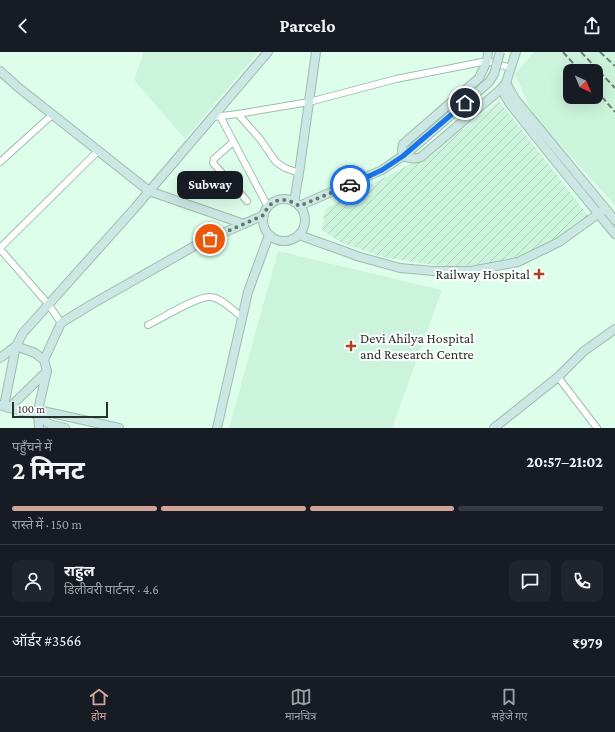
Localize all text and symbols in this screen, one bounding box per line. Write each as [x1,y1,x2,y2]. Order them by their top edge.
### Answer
icon: back [12,15,34,37]
icon: share [581,15,603,37]
text: Parcelo [279,16,336,36]
north arrow [563,64,603,104]
map controls [563,64,603,104]
pin [448,86,482,120]
icon: home [454,92,476,114]
courier [330,165,370,205]
callout: Subway [177,171,243,199]
icon: car [339,174,361,196]
text: Subway [188,177,232,192]
pin [193,222,227,256]
icon: bag [199,228,221,250]
place label: Railway Hospital [435,266,530,282]
marker: Railway Hospital [533,268,545,280]
place label: Devi Ahilya Hospital and Research Centre [360,330,474,362]
marker: Devi Ahilya Hospital and Research Centre [345,340,357,352]
scale bar [12,400,108,419]
text: 100 m [18,403,45,415]
text: पहुँचने में [12,439,52,454]
text: 20:57–21:02 [526,454,603,470]
text: 2 मिनट [12,456,85,485]
text: रास्ते में · 150 m [12,517,82,532]
button: person [12,560,54,602]
button: chat [509,560,551,602]
button: phone [561,560,603,602]
text: राहुल [64,563,95,579]
text: डिलीवरी पार्टनर · 4.6 [64,582,159,597]
text: ऑर्डर #3566 [12,633,81,649]
text: ₹979 [572,635,603,651]
tab: होम [88,686,110,724]
tab: मानचित्र [285,686,316,724]
tab: सहेजे गए [492,686,527,724]

